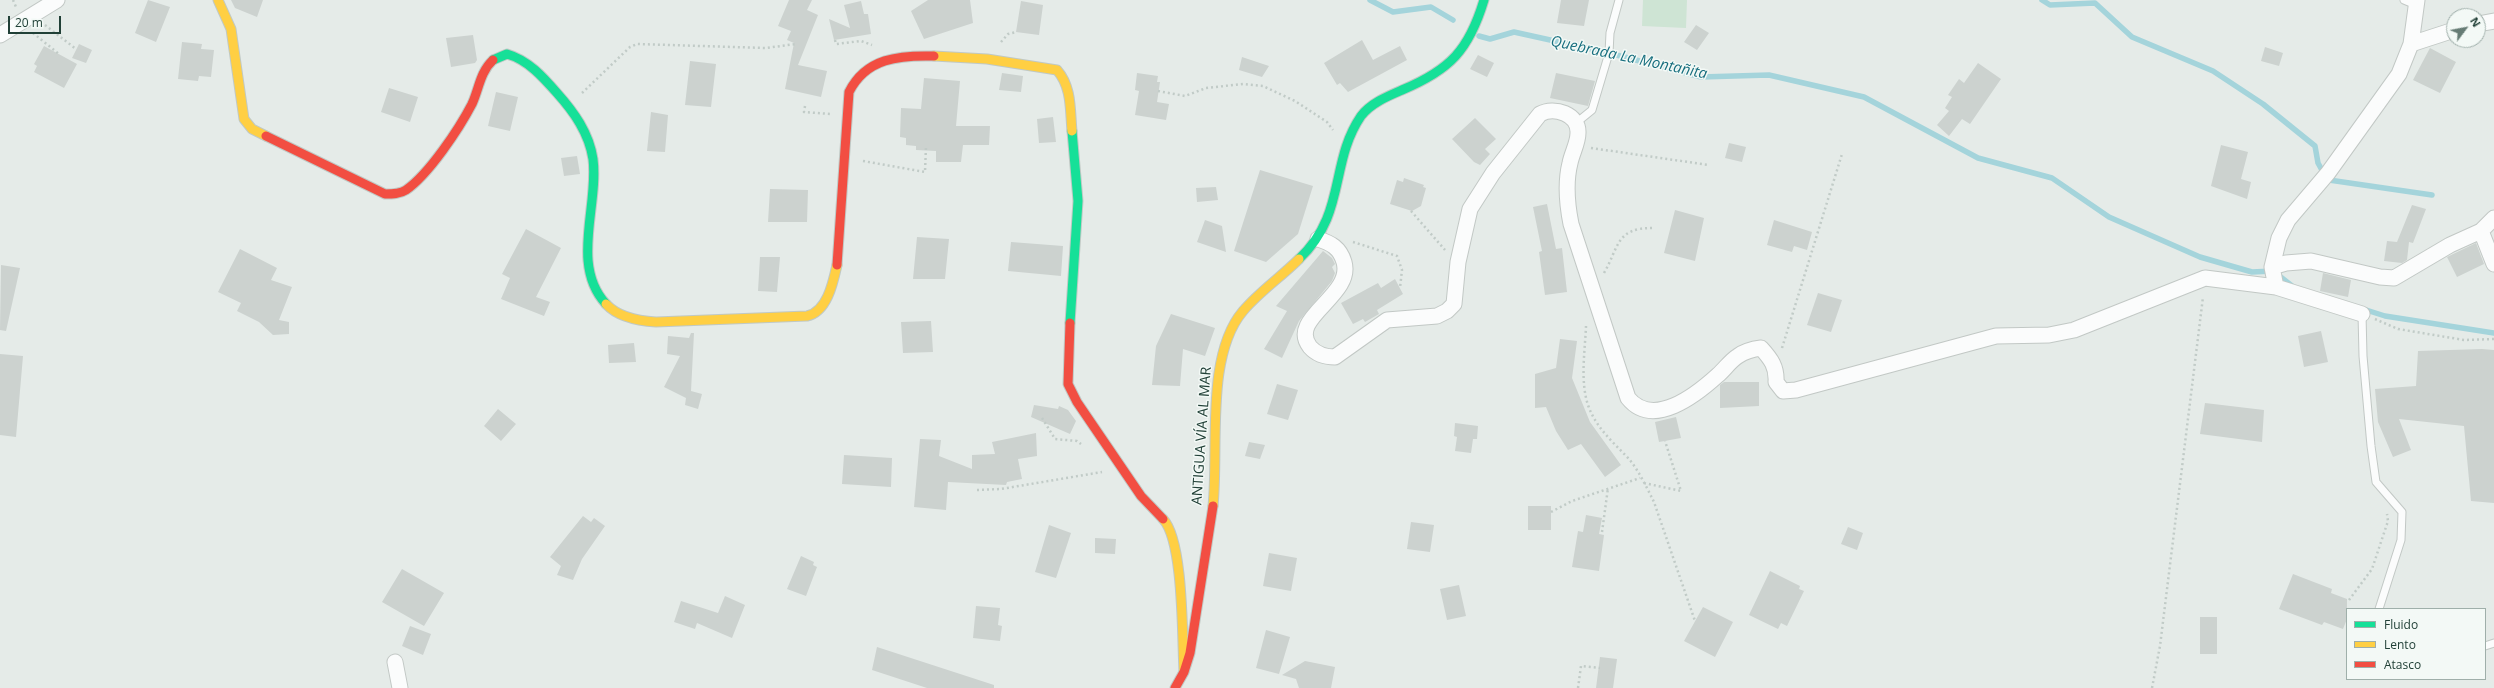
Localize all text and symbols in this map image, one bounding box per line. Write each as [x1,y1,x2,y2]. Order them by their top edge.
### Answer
scale bar [10,8,63,34]
north arrow [2446,8,2486,48]
text: 20 m [15,14,43,31]
text: N [2467,14,2484,30]
water label: Quebrada La Montañita [1549,33,1709,83]
street label: ANTIGUA VÍA AL MAR [1189,366,1215,506]
legend [2346,608,2486,680]
text: Fluido [2384,616,2418,633]
text: Lento [2384,636,2416,653]
text: Atasco [2384,656,2421,673]

